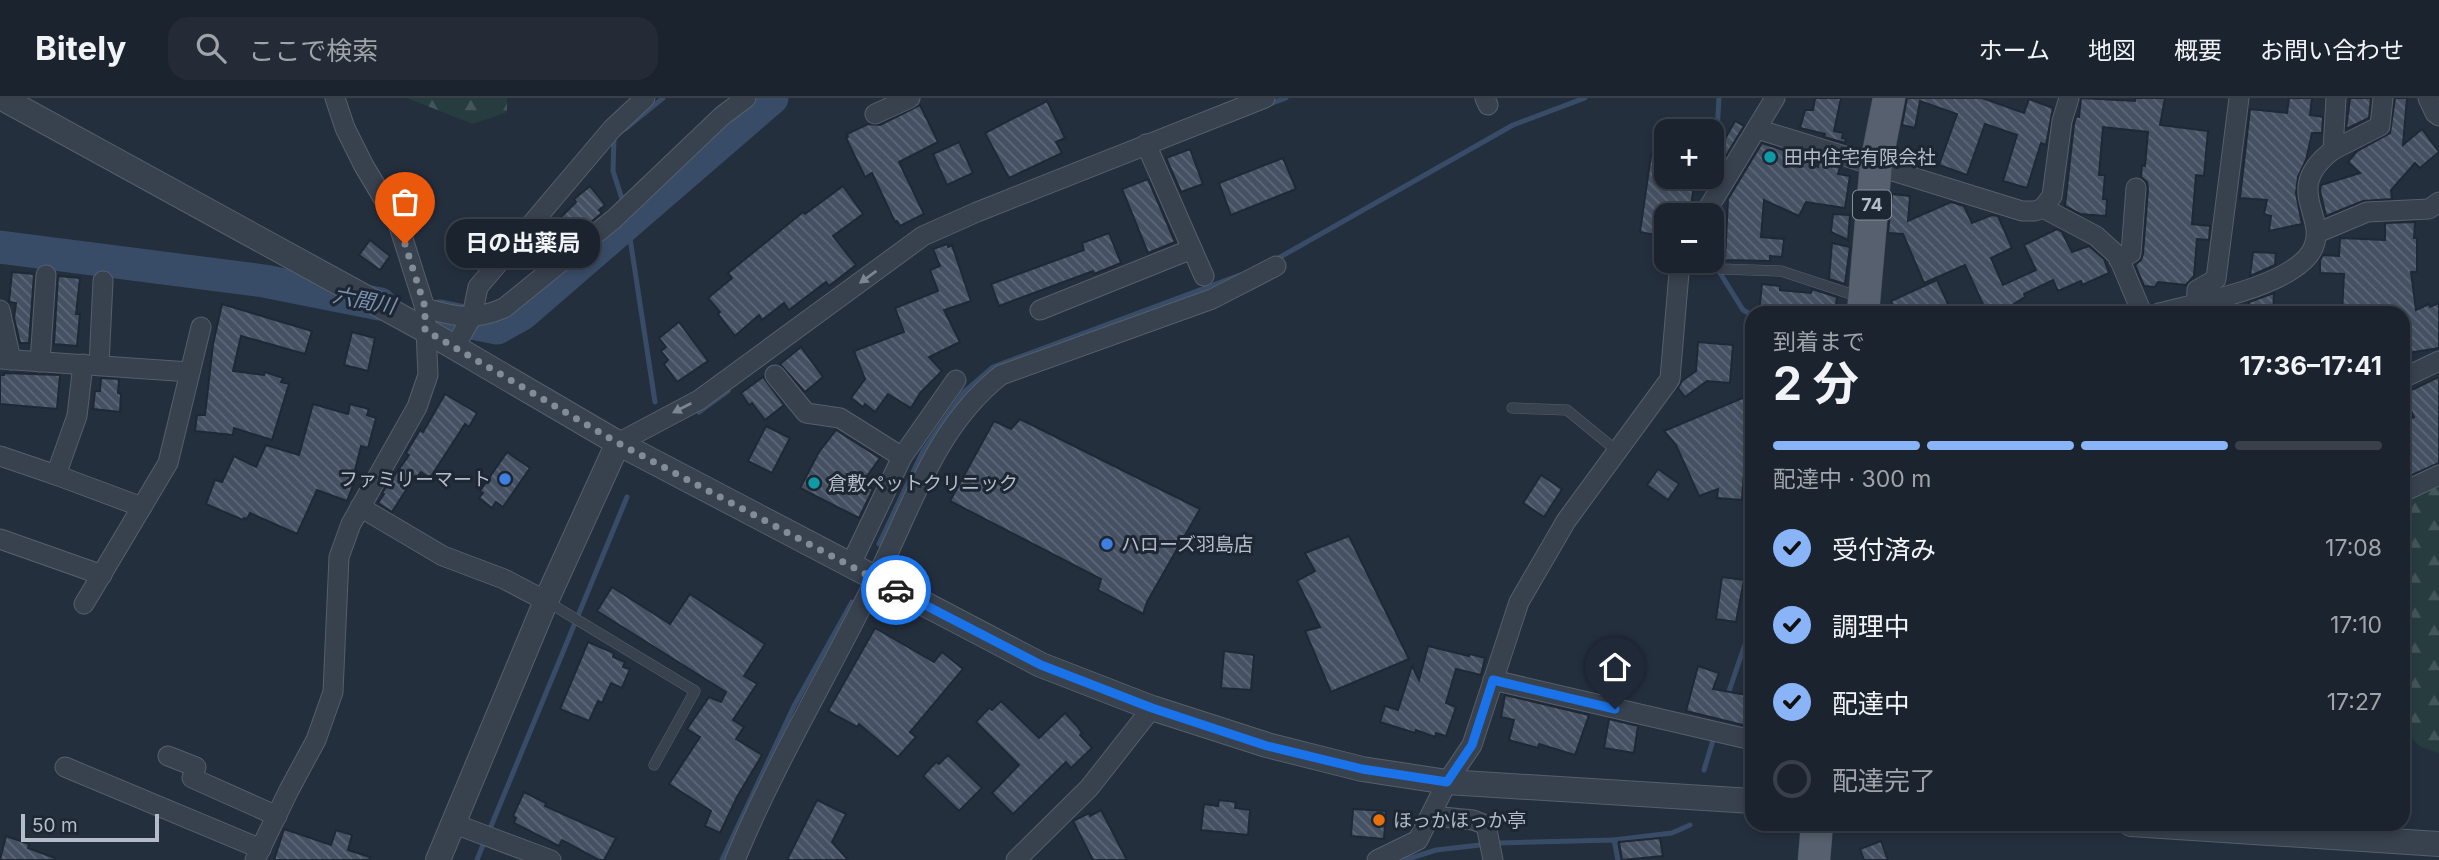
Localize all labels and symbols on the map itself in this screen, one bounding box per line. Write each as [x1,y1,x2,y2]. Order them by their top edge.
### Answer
place label: 田中住宅有限会社 [1784,146,1936,169]
marker: 田中住宅有限会社 [1762,149,1778,165]
pin [375,172,435,244]
road number: 74 [1853,190,1891,220]
callout: 日の出薬局 [447,220,601,268]
one-way arrow [859,269,877,283]
water label: 六間川 [331,282,399,319]
one-way arrow [672,402,692,414]
place label: ファミリーマート [339,468,491,491]
marker: ファミリーマート [497,471,513,487]
place label: 倉敷ペットクリニック [828,472,1018,495]
marker: 倉敷ペットクリニック [806,475,822,491]
place label: ハローズ羽島店 [1121,533,1253,556]
marker: ハローズ羽島店 [1099,536,1115,552]
courier [861,555,931,625]
pin [1585,637,1645,709]
place label: ほっかほっか亭 [1393,809,1526,832]
scale bar [21,811,159,843]
marker: ほっかほっか亭 [1371,812,1387,828]

